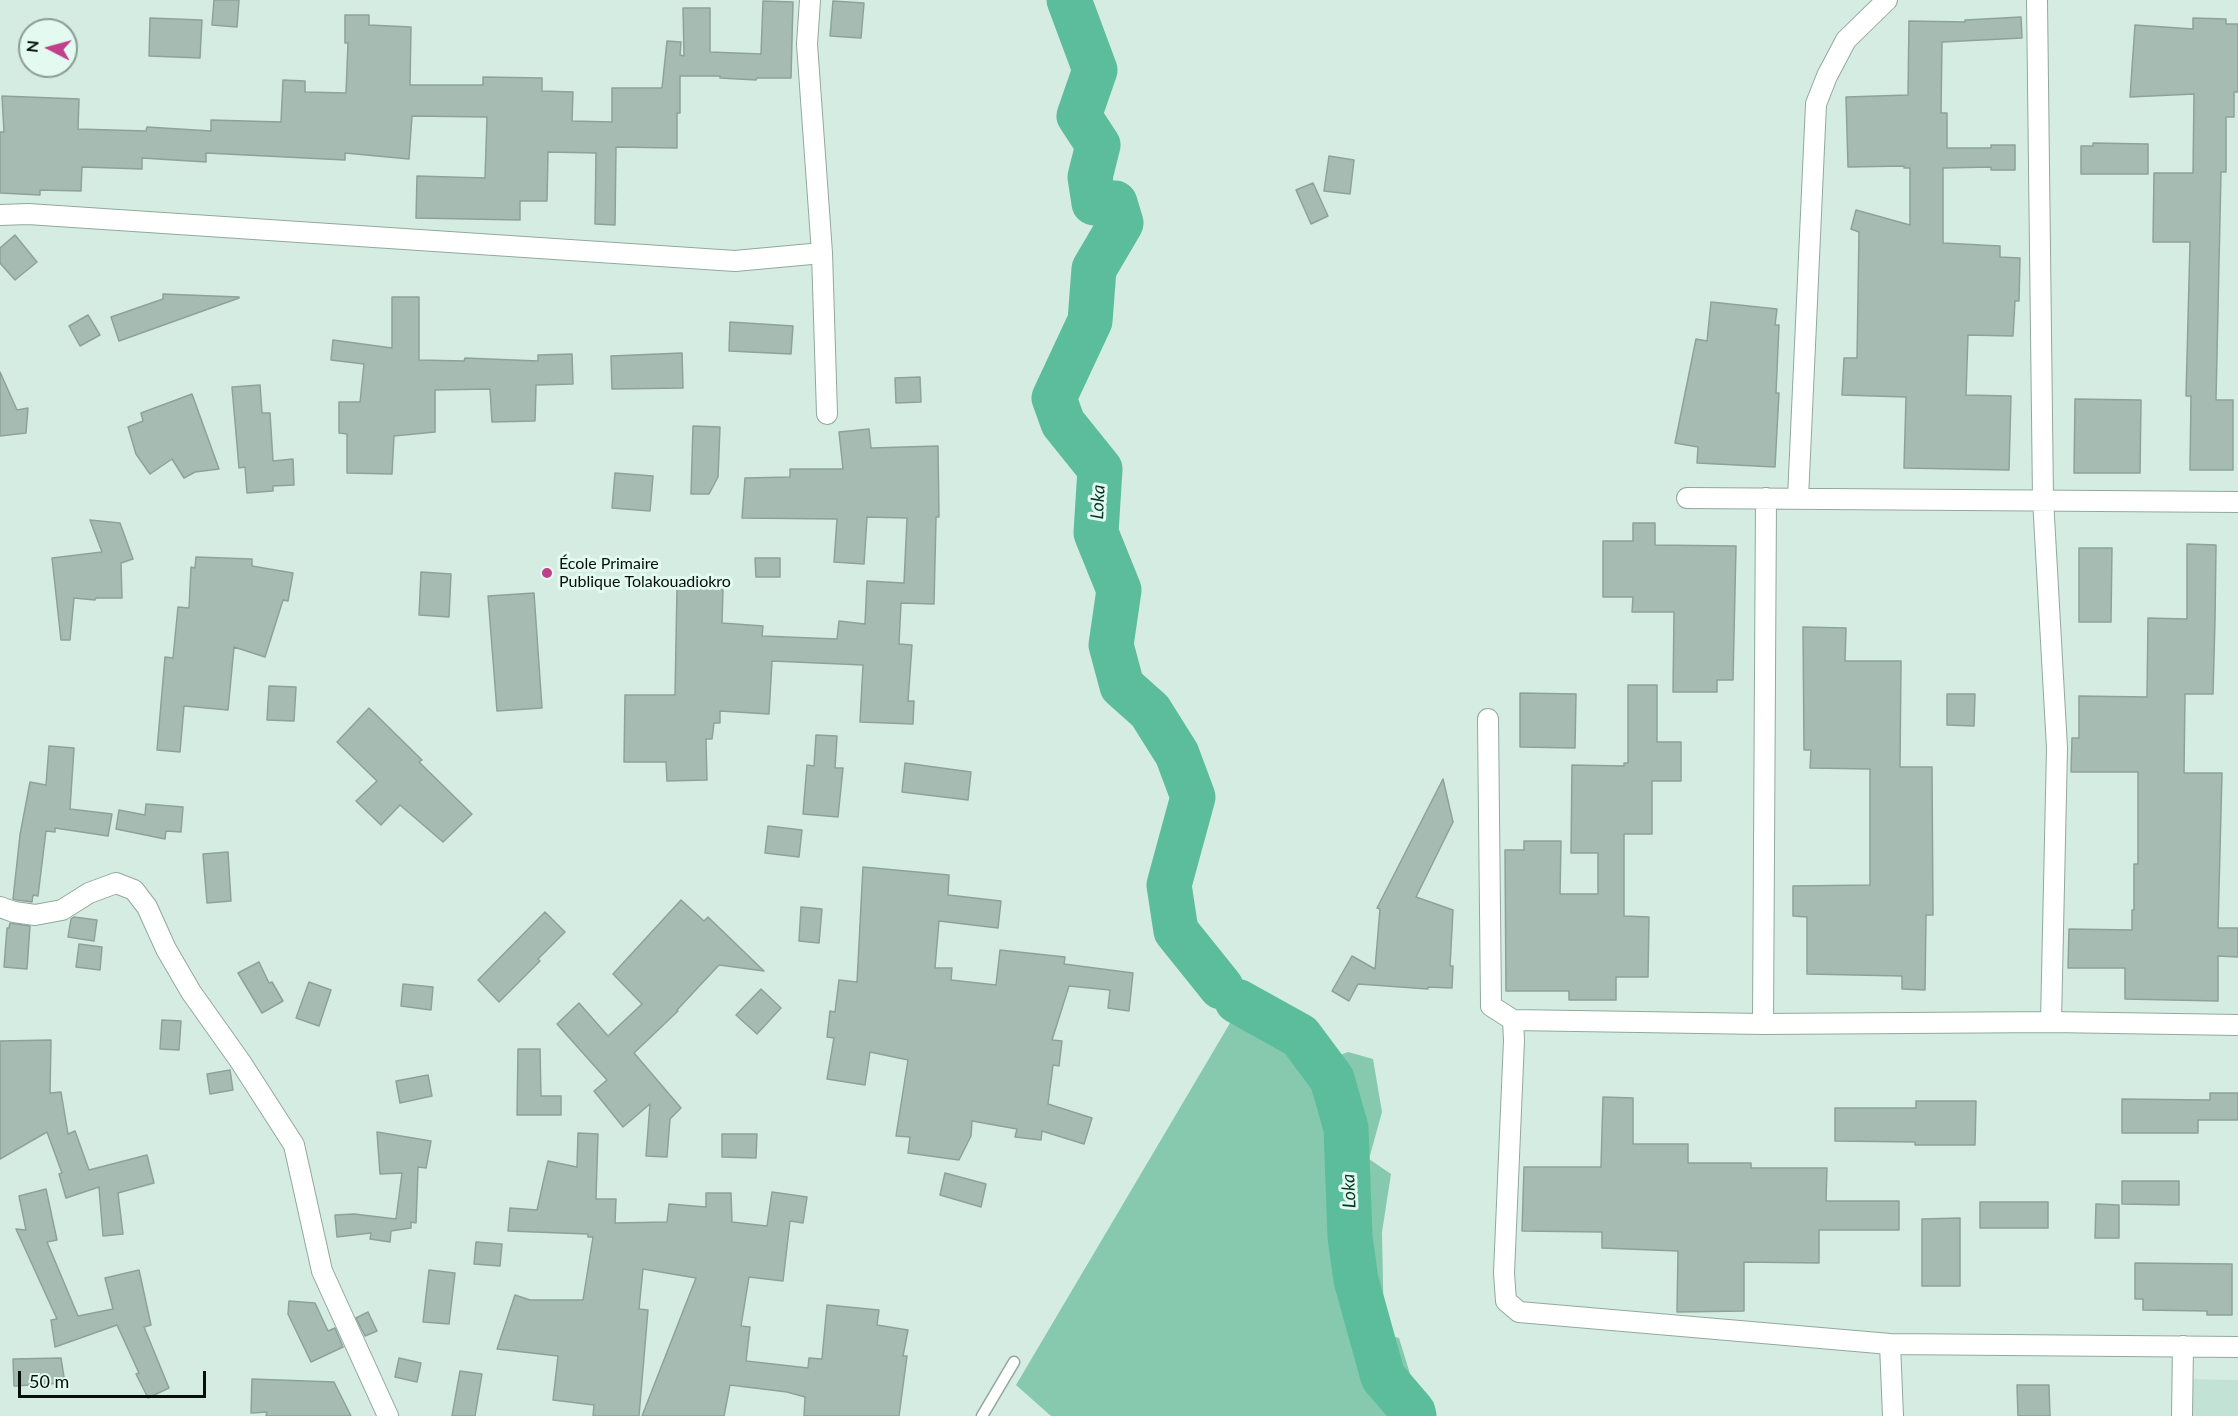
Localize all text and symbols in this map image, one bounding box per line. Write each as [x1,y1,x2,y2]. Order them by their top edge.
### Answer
north arrow [18,18,78,78]
text: N [21,39,42,53]
water label: Loka [1086,484,1110,520]
place label: École Primaire Publique Tolakouadiokro [559,554,731,592]
marker: École Primaire Publique Tolakouadiokro [540,566,554,580]
water label: Loka [1338,1173,1360,1209]
scale bar [21,1359,208,1397]
text: 50 m [29,1370,69,1392]

